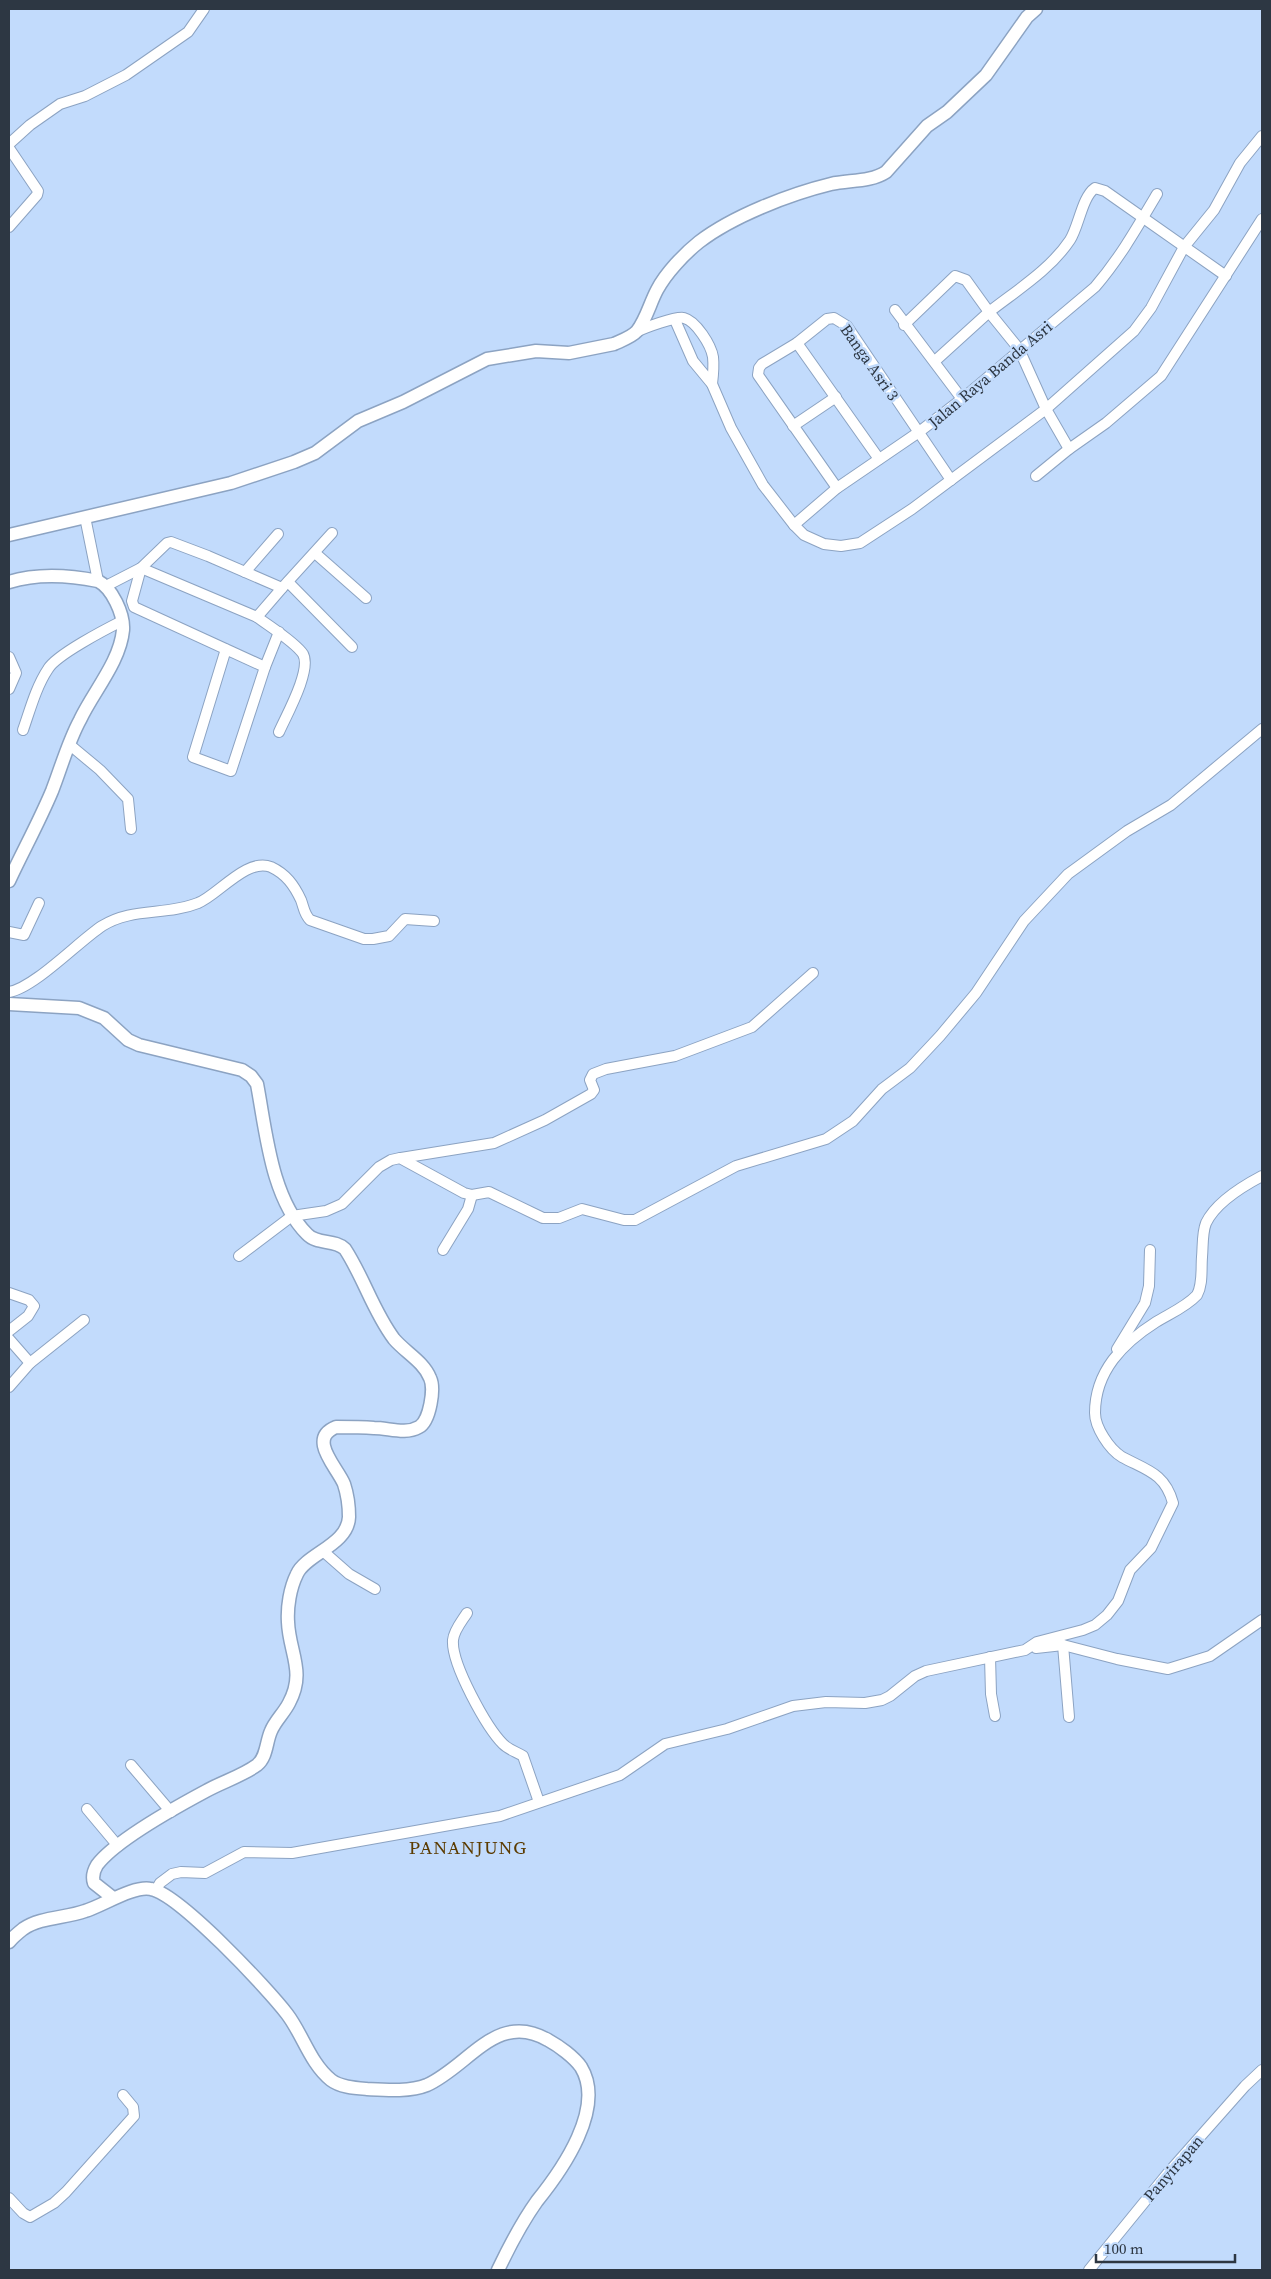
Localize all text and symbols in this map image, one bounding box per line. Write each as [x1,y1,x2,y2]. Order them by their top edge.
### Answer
street label: Jalan Raya Banda Asri [923,315,1057,433]
street label: Banga Asri 3 [836,319,904,405]
district label: PANANJUNG [409,1834,527,1860]
street label: Panyirapan [1138,2130,1208,2206]
scale bar [1096,2232,1235,2264]
text: 100 m [1104,2238,1144,2259]

